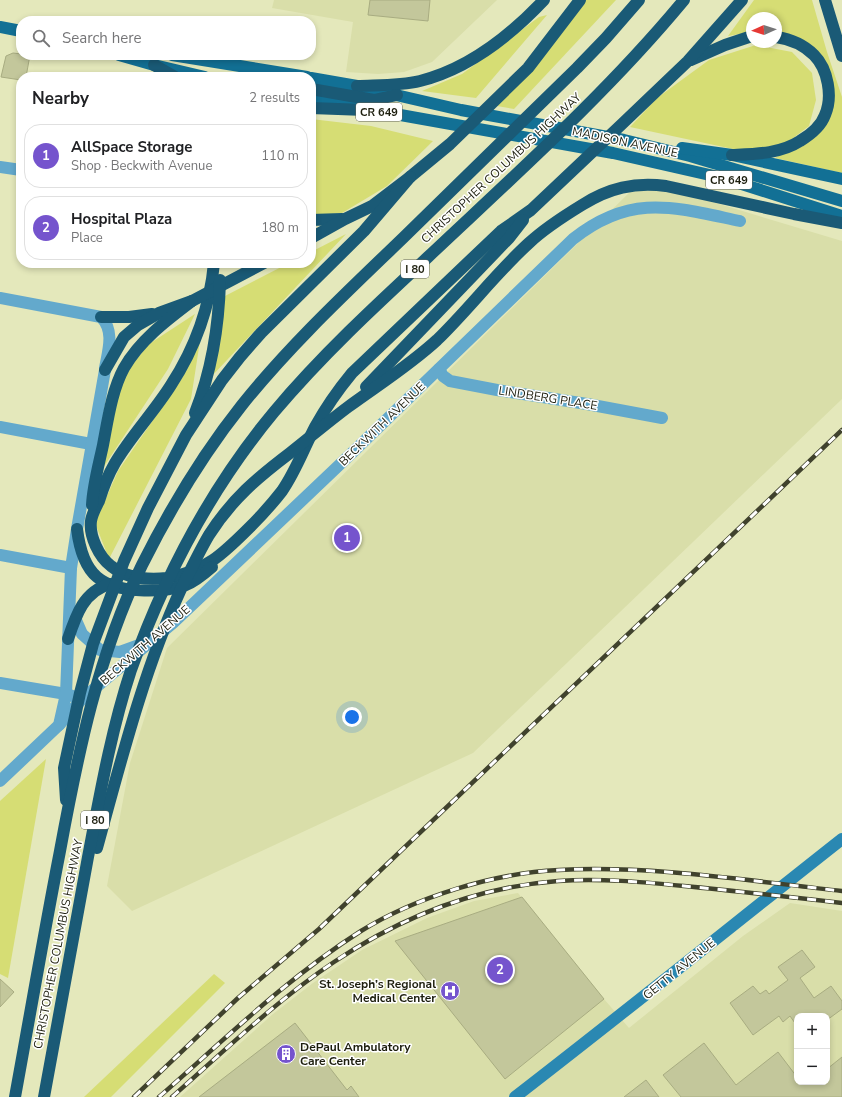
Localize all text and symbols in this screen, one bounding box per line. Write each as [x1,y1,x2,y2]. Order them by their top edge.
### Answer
north arrow [746,12,782,48]
search box [16,16,316,60]
icon: search [30,27,52,49]
text: Search here [62,28,142,48]
text: Nearby [32,87,89,110]
text: 2 results [249,89,300,107]
street label: CHRISTOPHER COLUMBUS HIGHWAY [417,89,585,247]
road number: CR 649 [356,103,402,121]
street label: MADISON AVENUE [571,123,679,161]
text: AllSpace Storage [71,137,192,157]
text: 1 [42,147,50,165]
text: 110 m [261,147,299,165]
text: Shop · Beckwith Avenue [71,157,212,175]
road number: CR 649 [706,171,752,189]
text: Hospital Plaza [71,209,172,229]
text: 2 [42,219,50,237]
text: 180 m [261,219,299,237]
text: Place [71,229,103,247]
road number: I 80 [401,260,429,278]
street label: BECKWITH AVENUE [335,379,429,469]
street label: LINDBERG PLACE [497,382,599,414]
pin: 1 [334,523,360,553]
street label: BECKWITH AVENUE [97,602,193,688]
your location [342,707,362,727]
road number: I 80 [81,811,109,829]
street label: CHRISTOPHER COLUMBUS HIGHWAY [30,837,86,1050]
street label: GETTY AVENUE [640,935,718,1003]
pin: 2 [487,955,513,985]
place label: St. Joseph’s Regional Medical Center [319,976,436,1006]
hospital icon: St. Joseph’s Regional Medical Center [439,980,461,1002]
map controls [794,1013,830,1085]
button: + [794,1013,830,1049]
place label: DePaul Ambulatory Care Center [300,1039,411,1069]
building icon: DePaul Ambulatory Care Center [275,1043,297,1065]
button: − [794,1049,830,1085]

